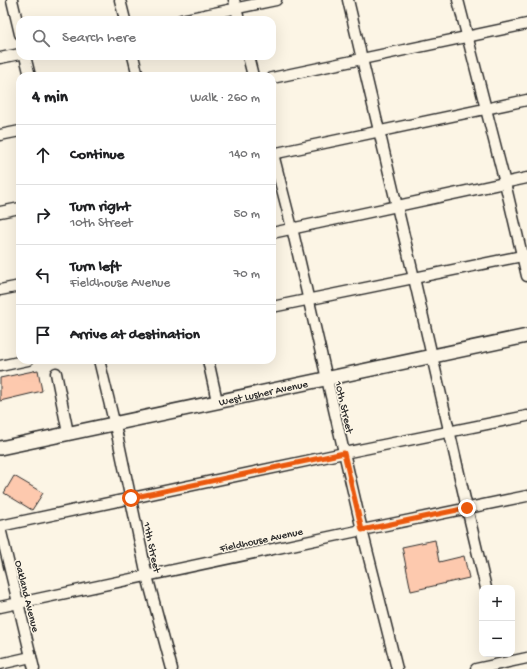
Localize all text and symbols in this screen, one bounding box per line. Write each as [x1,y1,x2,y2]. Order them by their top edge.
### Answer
search box [16,16,276,60]
icon: search [30,27,52,49]
text: Search here [62,29,136,47]
text: 4 min [32,88,68,108]
text: Walk · 260 m [190,91,260,106]
icon: ahead [32,144,54,166]
text: Continue [70,146,124,164]
text: 140 m [229,147,260,162]
text: Turn right [70,198,130,216]
icon: right [32,204,54,226]
text: 50 m [233,207,260,222]
text: 10th Street [70,216,133,231]
text: Turn left [70,258,121,276]
icon: left [32,264,54,286]
text: 70 m [234,267,260,282]
text: Fieldhouse Avenue [70,276,170,291]
icon: arrive [32,324,54,346]
text: Arrive at destination [70,326,200,344]
street label: West Lusher Avenue [218,379,309,409]
street label: 10th Street [331,379,355,436]
route start [122,489,140,507]
route end [458,499,476,517]
street label: 11th Street [140,520,163,575]
street label: Fieldhouse Avenue [218,526,304,556]
street label: Oakland Avenue [11,559,41,634]
map controls [479,585,515,657]
button: + [479,585,515,621]
button: − [479,621,515,657]

